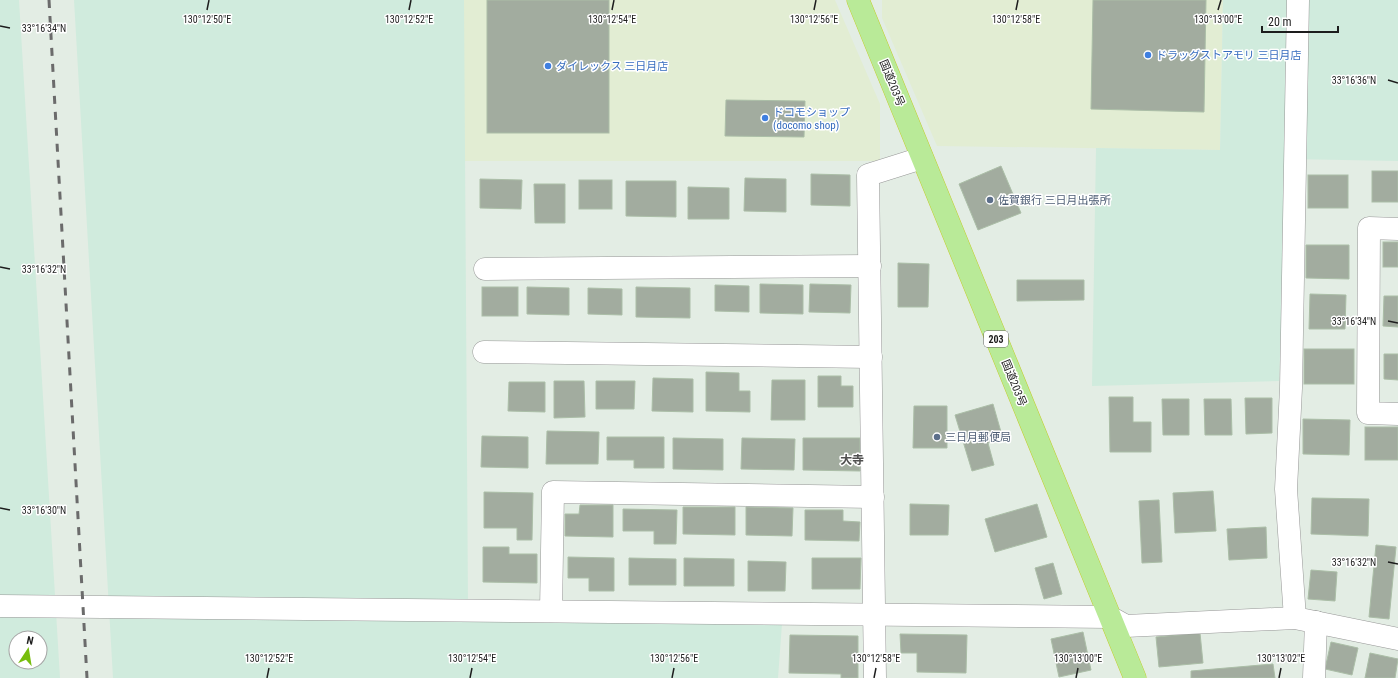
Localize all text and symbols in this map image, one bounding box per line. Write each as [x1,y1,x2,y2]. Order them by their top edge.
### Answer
scale bar [1262,8,1338,34]
text: 130°12'50"E [183,14,231,25]
text: 130°12'52"E [385,14,433,25]
text: 130°12'54"E [588,14,636,25]
text: 130°12'56"E [790,14,838,25]
text: 130°12'58"E [992,14,1040,25]
text: 130°13'00"E [1194,14,1242,25]
text: 20 m [1268,15,1292,29]
text: 33°16'34"N [22,23,66,34]
place label: ドラッグストアモリ 三日月店 [1156,49,1302,62]
marker: ドラッグストアモリ 三日月店 [1143,50,1153,60]
street label: 国道203号 [877,58,907,108]
place label: ダイレックス 三日月店 [556,60,668,73]
marker: ダイレックス 三日月店 [543,61,553,71]
text: 33°16'36"N [1332,75,1376,86]
place label: ドコモショップ (docomo shop) [773,106,850,132]
marker: ドコモショップ (docomo shop) [760,113,770,123]
place label: 佐賀銀行 三日月出張所 [998,194,1112,207]
marker: 佐賀銀行 三日月出張所 [985,195,995,205]
text: 33°16'32"N [22,264,66,275]
text: 33°16'34"N [1332,316,1376,327]
road number: 203 [984,331,1008,347]
street label: 国道203号 [999,358,1029,408]
place label: 三日月郵便局 [945,431,1011,444]
marker: 三日月郵便局 [932,432,942,442]
district label: 大寺 [840,453,864,467]
text: 33°16'30"N [22,505,66,516]
text: 33°16'32"N [1332,557,1376,568]
north arrow [8,630,48,670]
text: N [25,634,35,648]
text: 130°12'52"E [245,653,293,664]
text: 130°12'54"E [448,653,496,664]
text: 130°12'56"E [650,653,698,664]
text: 130°12'58"E [852,653,900,664]
text: 130°13'00"E [1054,653,1102,664]
text: 130°13'02"E [1257,653,1305,664]

